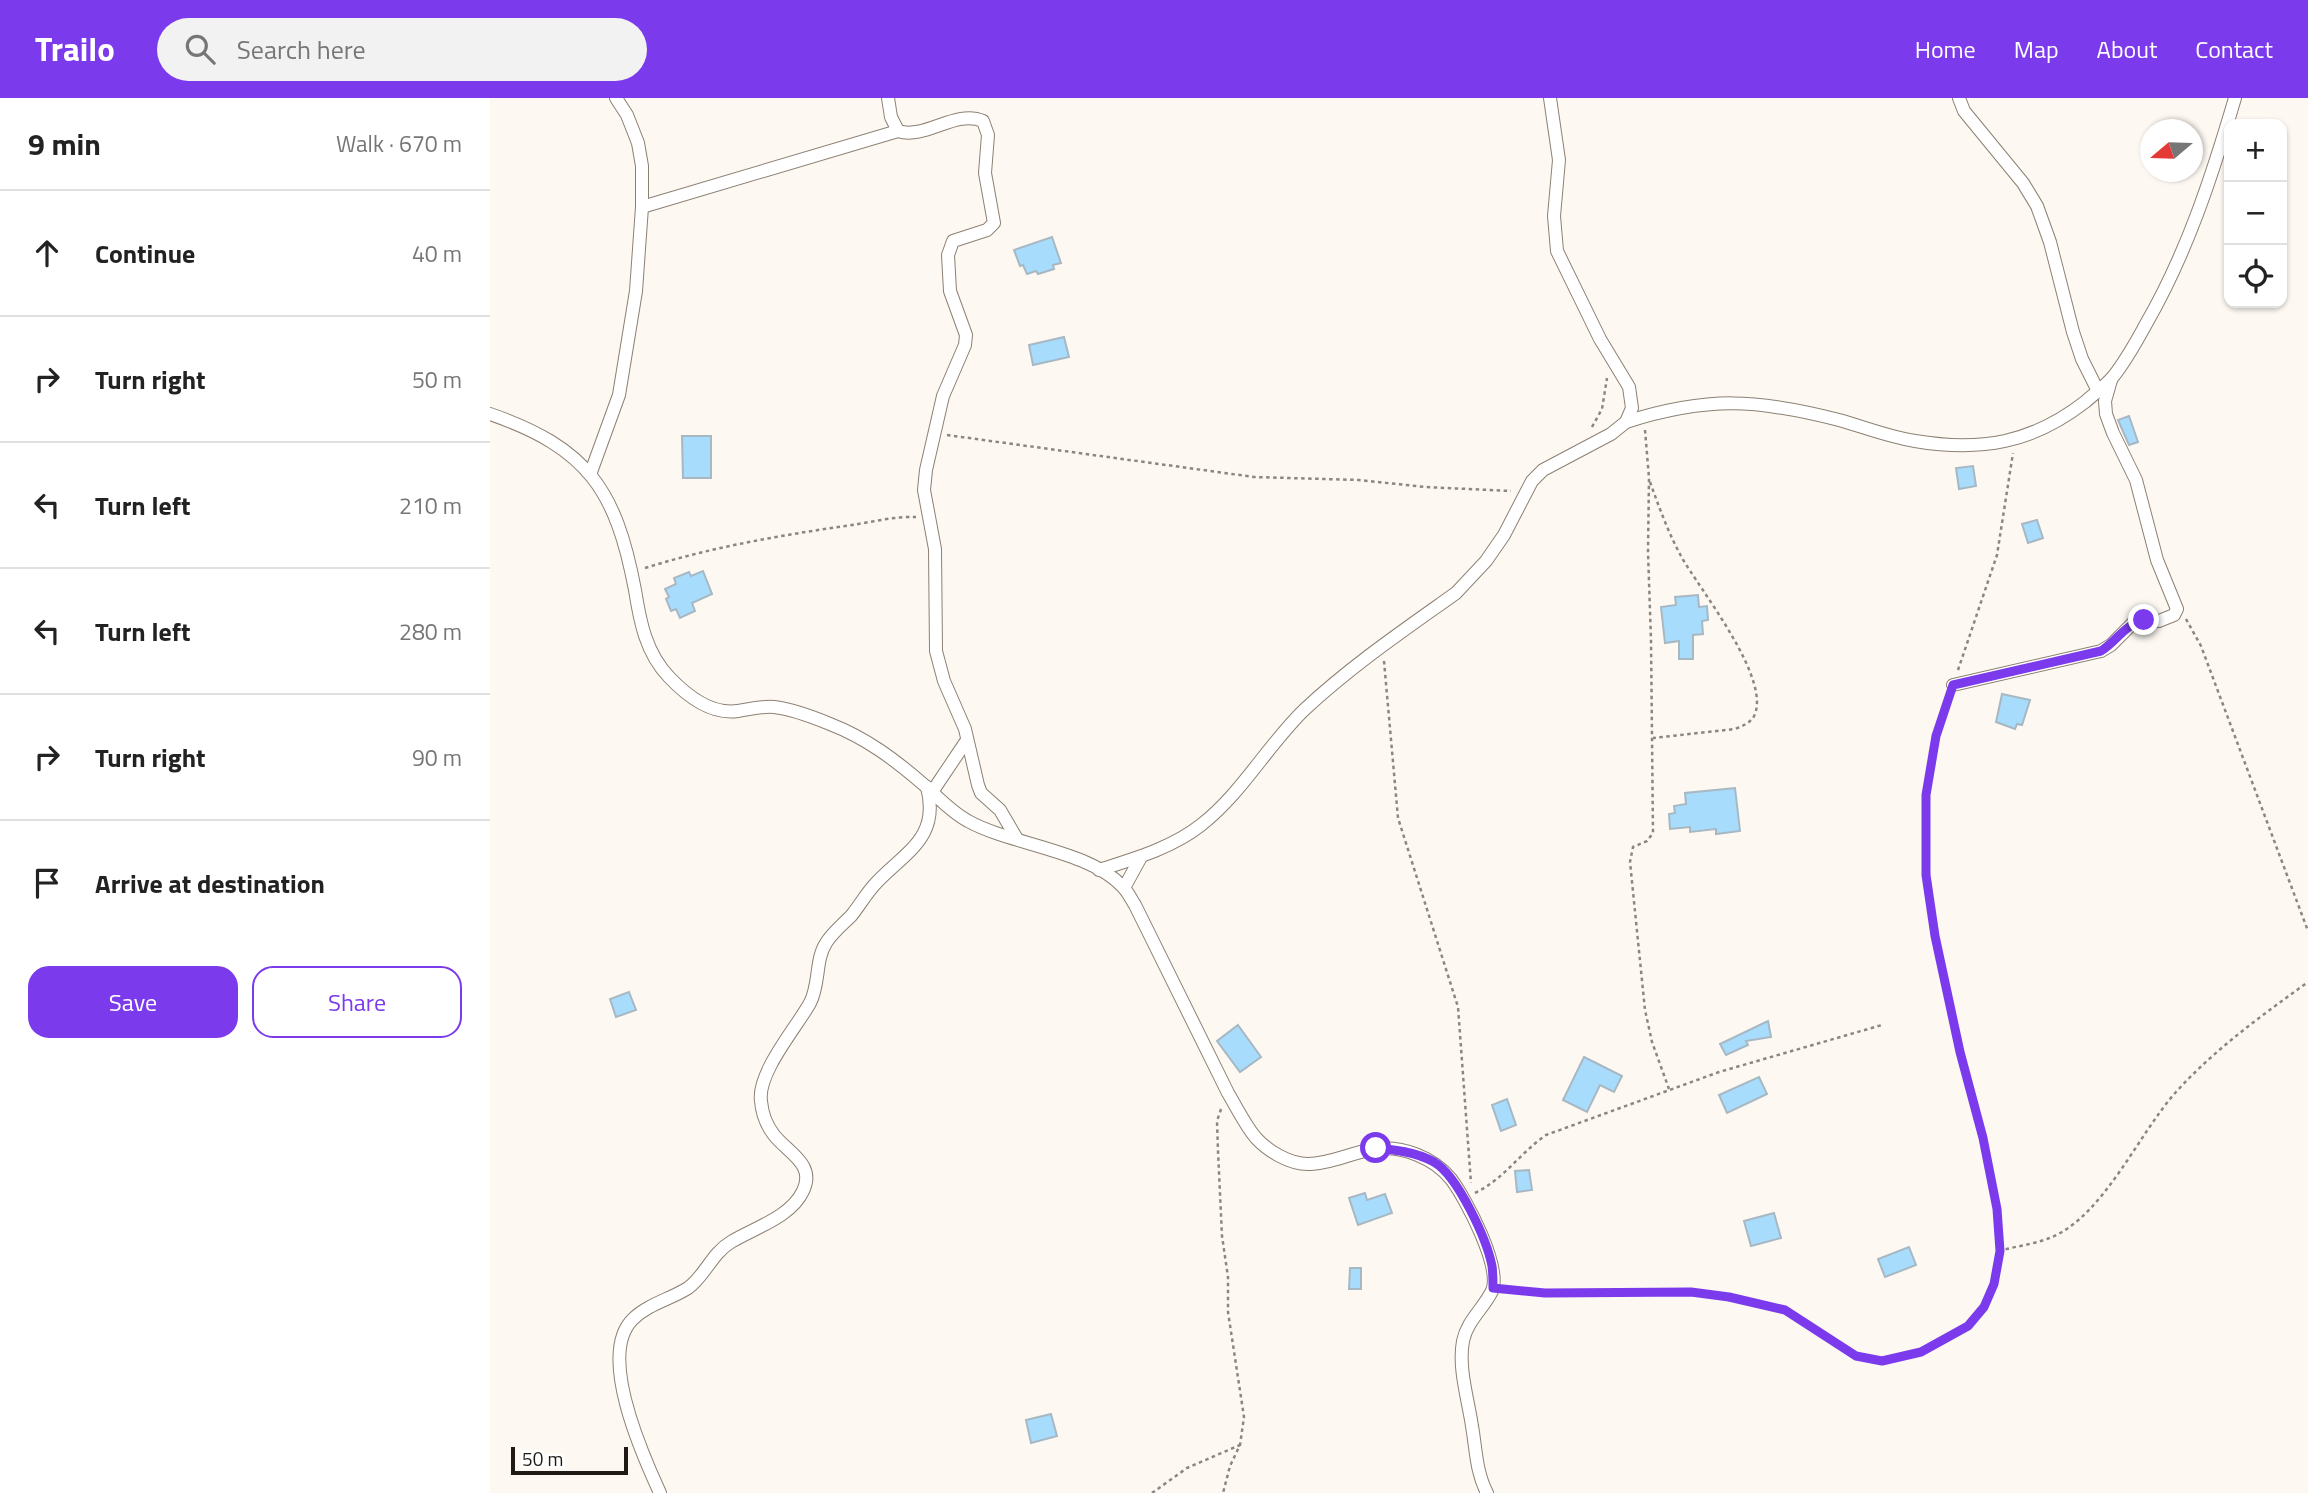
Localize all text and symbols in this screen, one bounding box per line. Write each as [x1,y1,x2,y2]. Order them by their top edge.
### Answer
search box [157,18,647,81]
text: Trailo [35,24,115,74]
icon: search [181,30,219,68]
text: Search here [237,30,366,69]
text: Home [1915,31,1976,67]
text: Map [2014,31,2059,67]
text: About [2097,31,2157,67]
text: Contact [2195,31,2273,67]
north arrow [2140,119,2203,182]
map controls [2224,119,2287,308]
button: + [2224,119,2287,182]
text: 9 min [28,121,101,167]
text: Walk · 670 m [336,126,462,161]
button: − [2224,182,2287,245]
icon: ahead [28,234,66,272]
text: Continue [95,234,195,273]
text: 40 m [412,236,462,271]
button: locate [2224,245,2287,308]
icon: right [28,360,66,398]
text: Turn right [95,360,206,399]
text: 50 m [412,362,462,397]
icon: left [28,486,66,524]
text: Turn left [95,486,190,525]
text: 210 m [399,488,462,523]
route end [2128,604,2159,635]
icon: left [28,612,66,650]
text: Turn left [95,612,190,651]
text: 280 m [399,614,462,649]
icon: right [28,738,66,776]
text: Turn right [95,738,206,777]
text: 90 m [412,740,462,775]
icon: arrive [28,864,66,902]
text: Arrive at destination [95,864,325,903]
button: Save [28,966,238,1038]
button: Share [252,966,462,1038]
route start [1360,1132,1391,1163]
scale bar [511,1444,628,1476]
text: 50 m [522,1444,563,1473]

